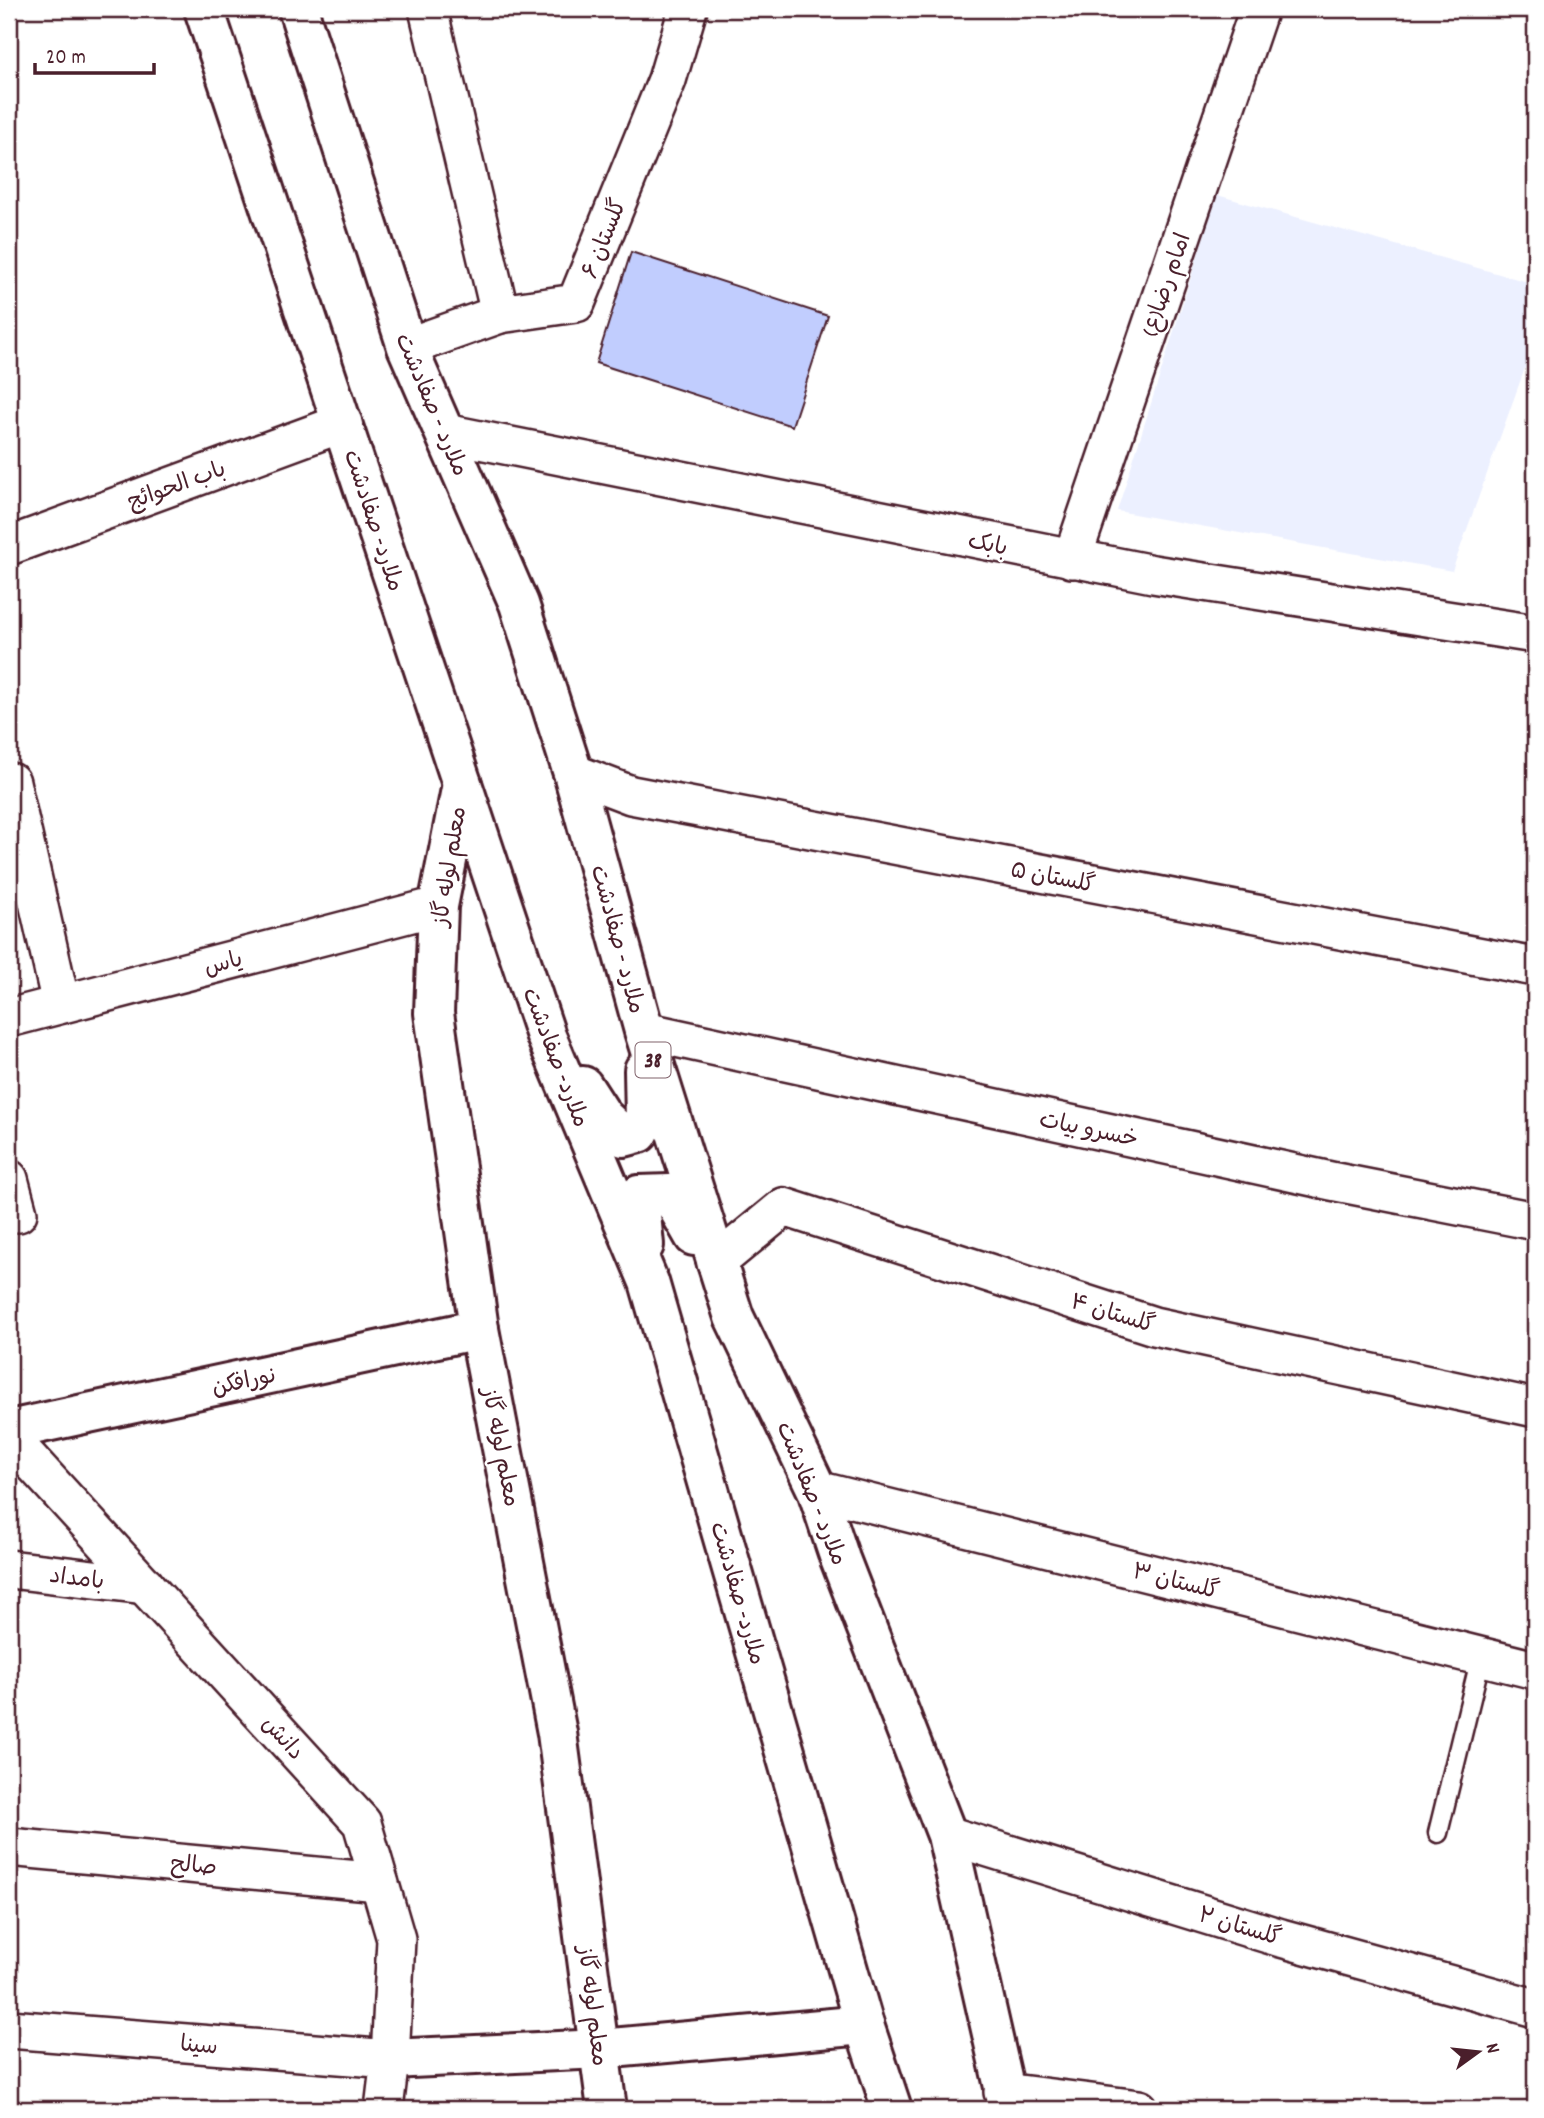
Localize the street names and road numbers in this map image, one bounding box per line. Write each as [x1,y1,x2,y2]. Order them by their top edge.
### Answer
street label: گلستان ۶ [575,194,637,284]
street label: امام رضا(ع) [1135,229,1201,341]
street label: ملارد - صفادشت [385,329,475,482]
street label: ملارد- صفادشت [333,446,410,596]
street label: باب الحوائج [123,454,231,520]
street label: بابک [965,526,1010,566]
street label: معلم لوله گاز [425,804,477,931]
street label: گلستان ۵ [1007,855,1098,904]
street label: ملارد - صفادشت [580,862,651,1018]
street label: یاس [201,944,247,986]
street label: ملارد- صفادشت [512,984,596,1133]
road number: 38 [636,1042,670,1078]
street label: خسرو بیات [1036,1105,1141,1158]
street label: گلستان ۴ [1066,1287,1158,1344]
street label: نورافکن [209,1360,280,1406]
street label: معلم لوله گاز [470,1383,526,1510]
street label: ملارد - صفادشت [766,1417,854,1571]
street label: ملارد- صفادشت [699,1519,772,1669]
street label: گلستان ۳ [1128,1557,1222,1610]
street label: بامداد [47,1561,106,1600]
street label: دانش [252,1710,310,1769]
street label: صالح [169,1849,218,1886]
street label: گلستان ۲ [1193,1900,1285,1957]
street label: معلم لوله گاز [567,1942,614,2068]
street label: سینا [178,2029,219,2066]

